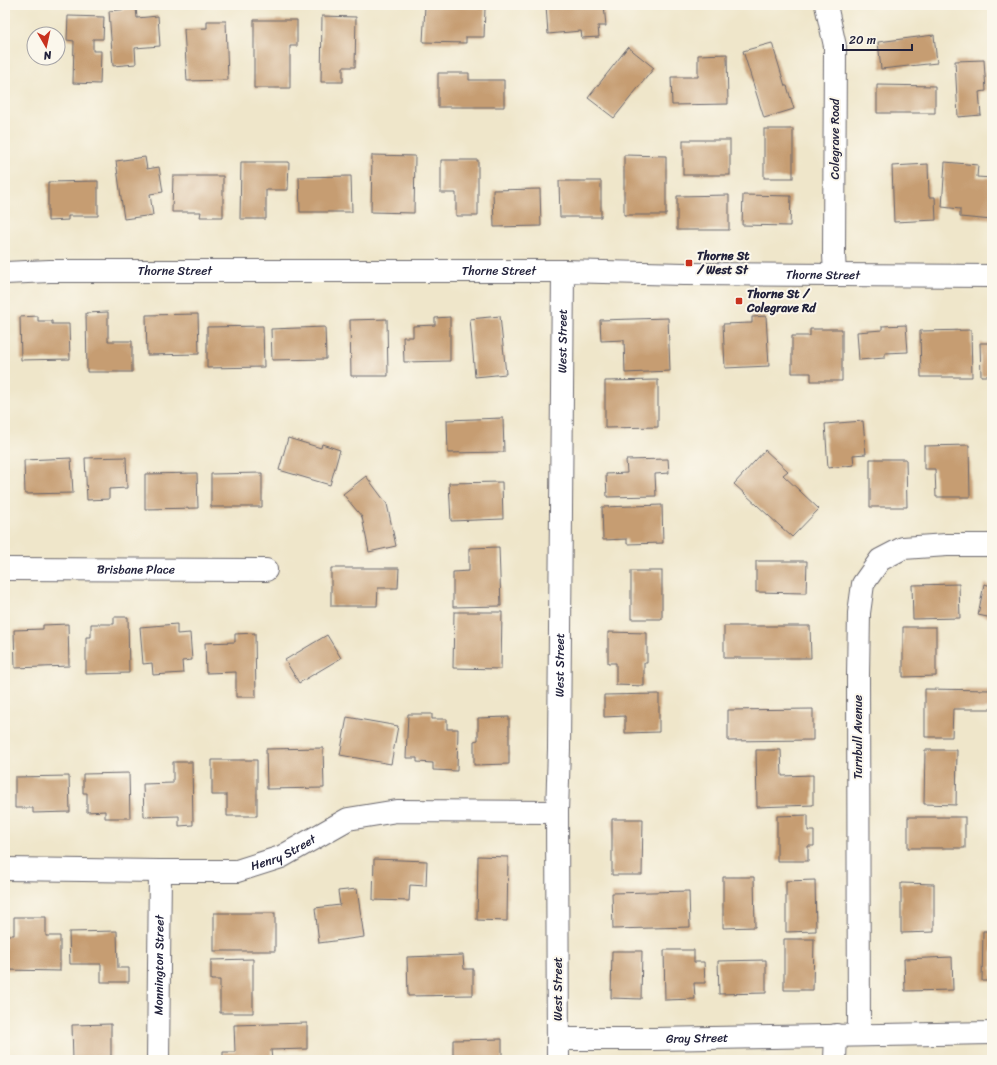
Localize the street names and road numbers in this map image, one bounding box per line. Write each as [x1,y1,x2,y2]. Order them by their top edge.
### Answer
street label: Colegrave Road [824,98,846,179]
street label: Thorne Street [138,260,213,282]
street label: Thorne Street [462,260,537,282]
street label: Thorne Street [786,264,861,286]
street label: West Street [551,309,574,373]
street label: Brisbane Place [97,558,175,581]
street label: West Street [548,633,571,697]
street label: Turnbull Avenue [847,695,869,779]
street label: Henry Street [248,828,321,877]
street label: Monnington Street [147,913,171,1015]
street label: West Street [547,957,569,1021]
street label: Gray Street [666,1027,728,1050]

